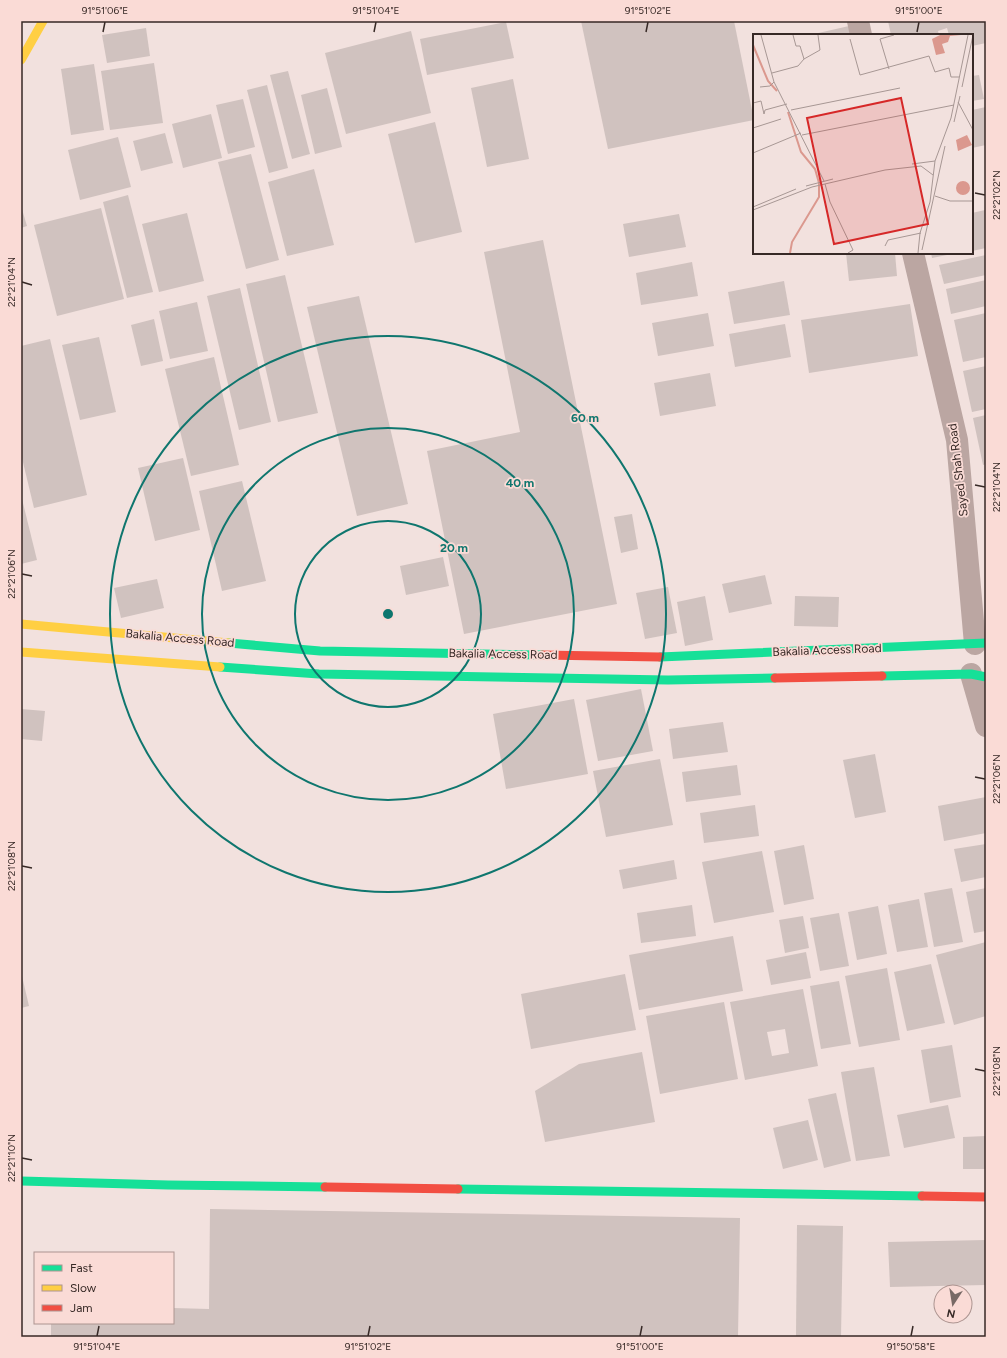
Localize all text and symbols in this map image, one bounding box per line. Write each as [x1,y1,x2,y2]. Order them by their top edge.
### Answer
text: 91°51'06"E [82,4,128,17]
text: 91°51'04"E [352,4,400,17]
text: 91°51'02"E [625,4,671,17]
text: 91°51'00"E [895,4,943,17]
inset map [753,34,973,254]
text: 22°21'02"N [990,170,1003,220]
text: 22°21'04"N [5,257,18,307]
text: 60 m [571,411,599,425]
street label: Sayed Shah Road [945,423,971,517]
text: 22°21'04"N [990,462,1003,512]
text: 40 m [506,476,534,490]
text: 20 m [440,541,468,555]
text: 22°21'06"N [5,549,18,599]
centre of rings [381,607,395,621]
street label: Bakalia Access Road [125,626,235,650]
street label: Bakalia Access Road [772,641,882,659]
street label: Bakalia Access Road [448,646,558,662]
text: 22°21'06"N [990,754,1003,804]
text: 22°21'08"N [5,841,18,891]
text: 22°21'08"N [990,1046,1003,1096]
text: 22°21'10"N [5,1134,18,1182]
legend [34,1252,174,1324]
text: Fast [70,1261,93,1275]
text: Slow [70,1281,97,1295]
north arrow [933,1284,973,1324]
text: Jam [70,1301,93,1315]
text: N [946,1306,957,1321]
text: 91°51'04"E [73,1340,121,1353]
text: 91°51'02"E [345,1340,391,1353]
text: 91°51'00"E [616,1340,664,1353]
text: 91°50'58"E [887,1340,935,1353]

